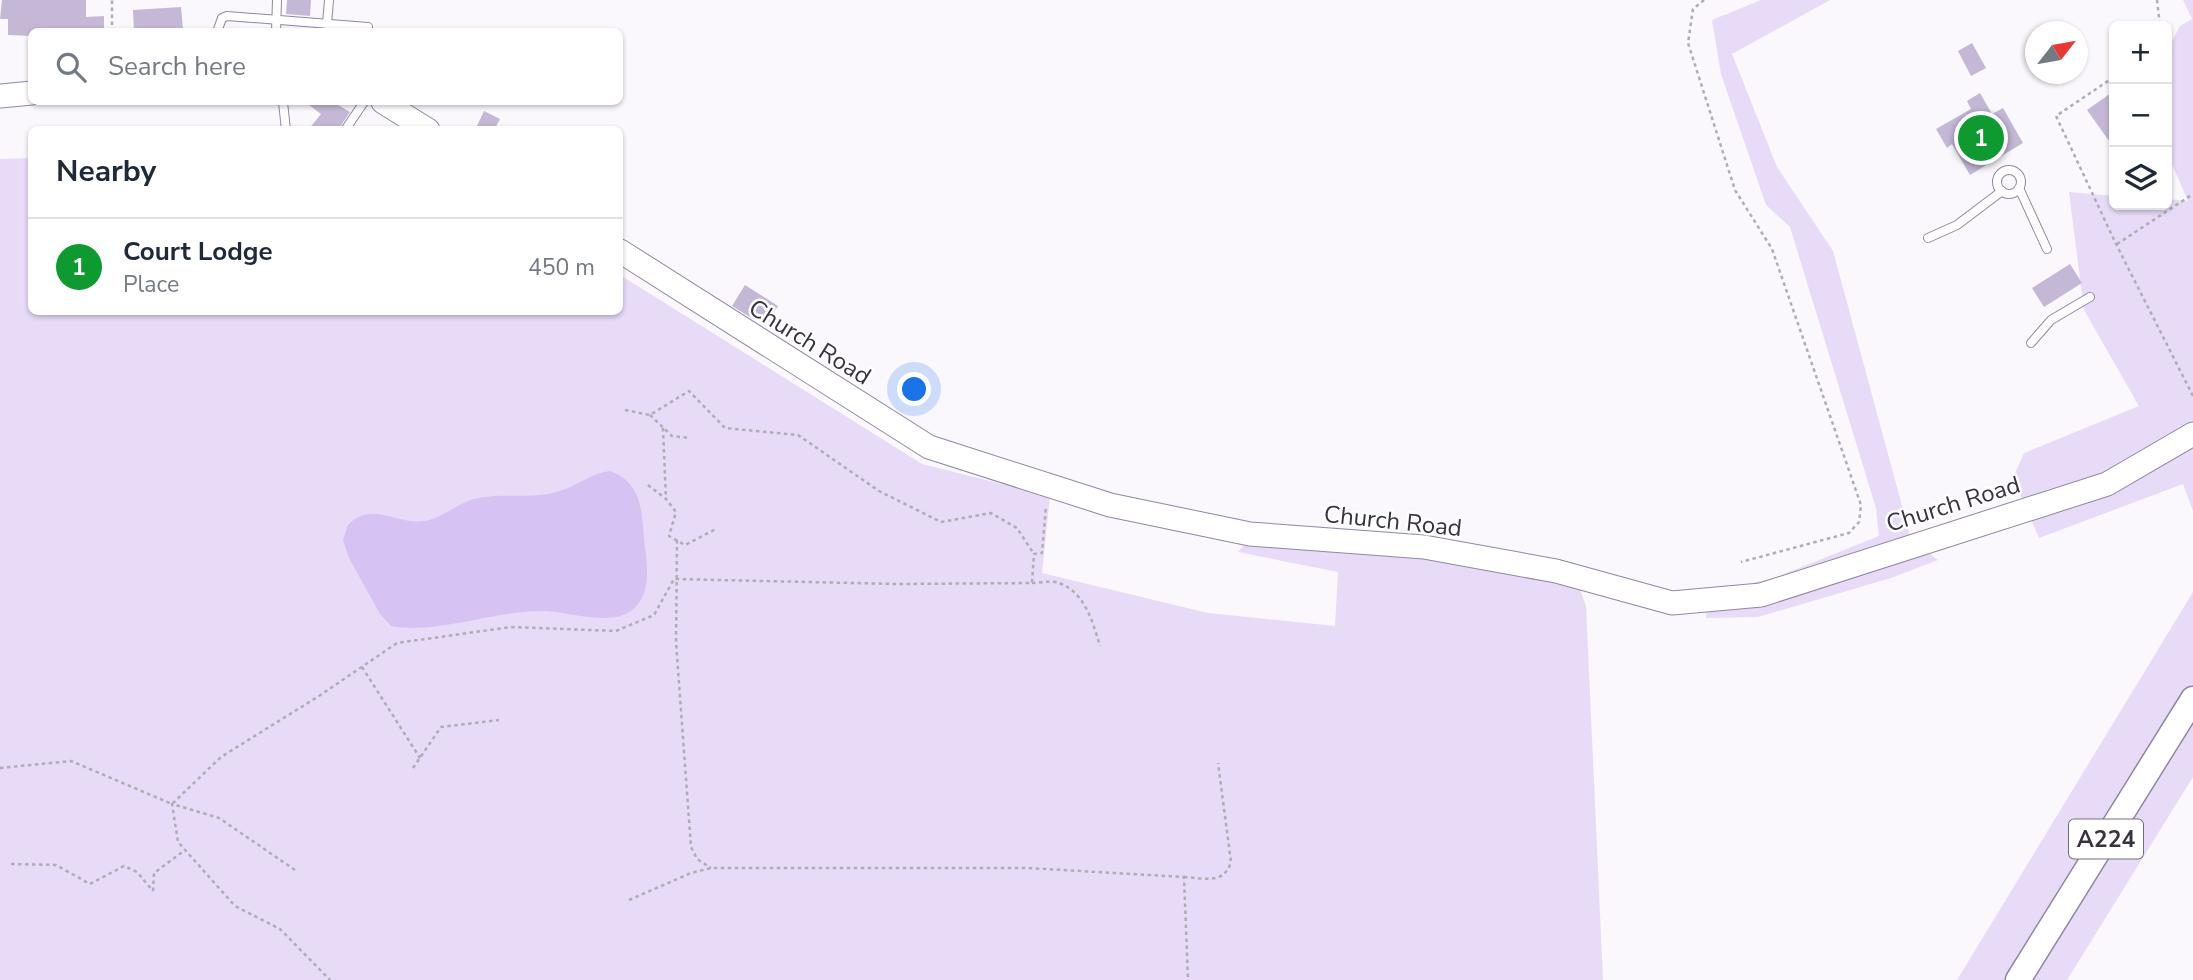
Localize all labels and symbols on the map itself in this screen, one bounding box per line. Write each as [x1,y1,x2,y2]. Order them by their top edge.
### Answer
north arrow [2025,21,2088,84]
pin: 1 [1958,112,2004,164]
street label: Church Road [743,292,877,392]
your location [897,372,931,406]
street label: Church Road [1882,468,2024,540]
street label: Church Road [1322,498,1464,544]
road number: A224 [2069,820,2143,859]

